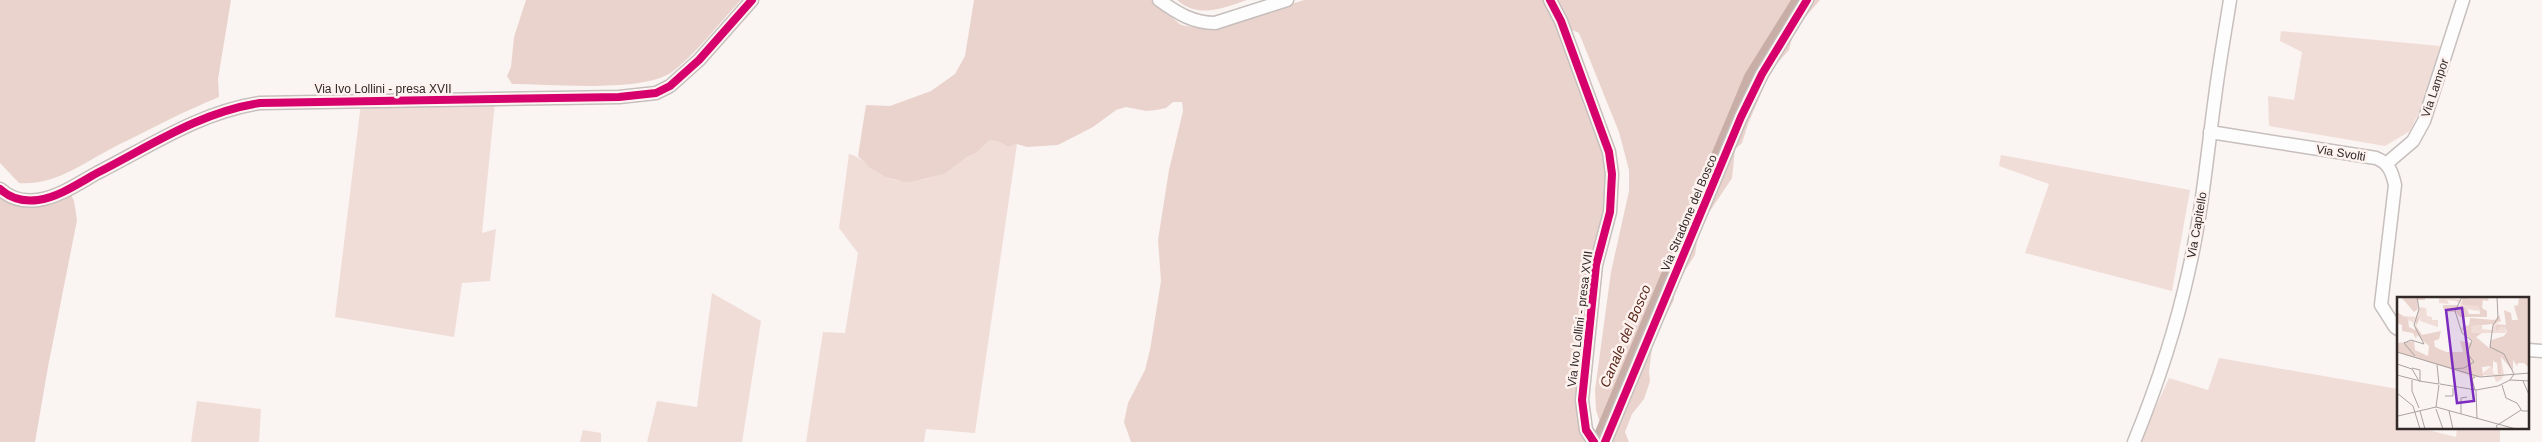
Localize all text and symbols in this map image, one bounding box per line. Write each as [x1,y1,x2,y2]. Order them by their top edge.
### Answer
street label: Via Lampor [2418,57,2452,119]
street label: Via Ivo Lollini - presa XVII [314,82,452,96]
street label: Via Svolti [2315,142,2367,164]
street label: Via Stradone del Bosco [1658,152,1720,273]
street label: Via Capitello [2184,190,2210,259]
street label: Via Ivo Lollini - presa XVII [1565,250,1595,388]
water label: Canale del Bosco [1596,282,1654,390]
inset map [2397,297,2530,430]

